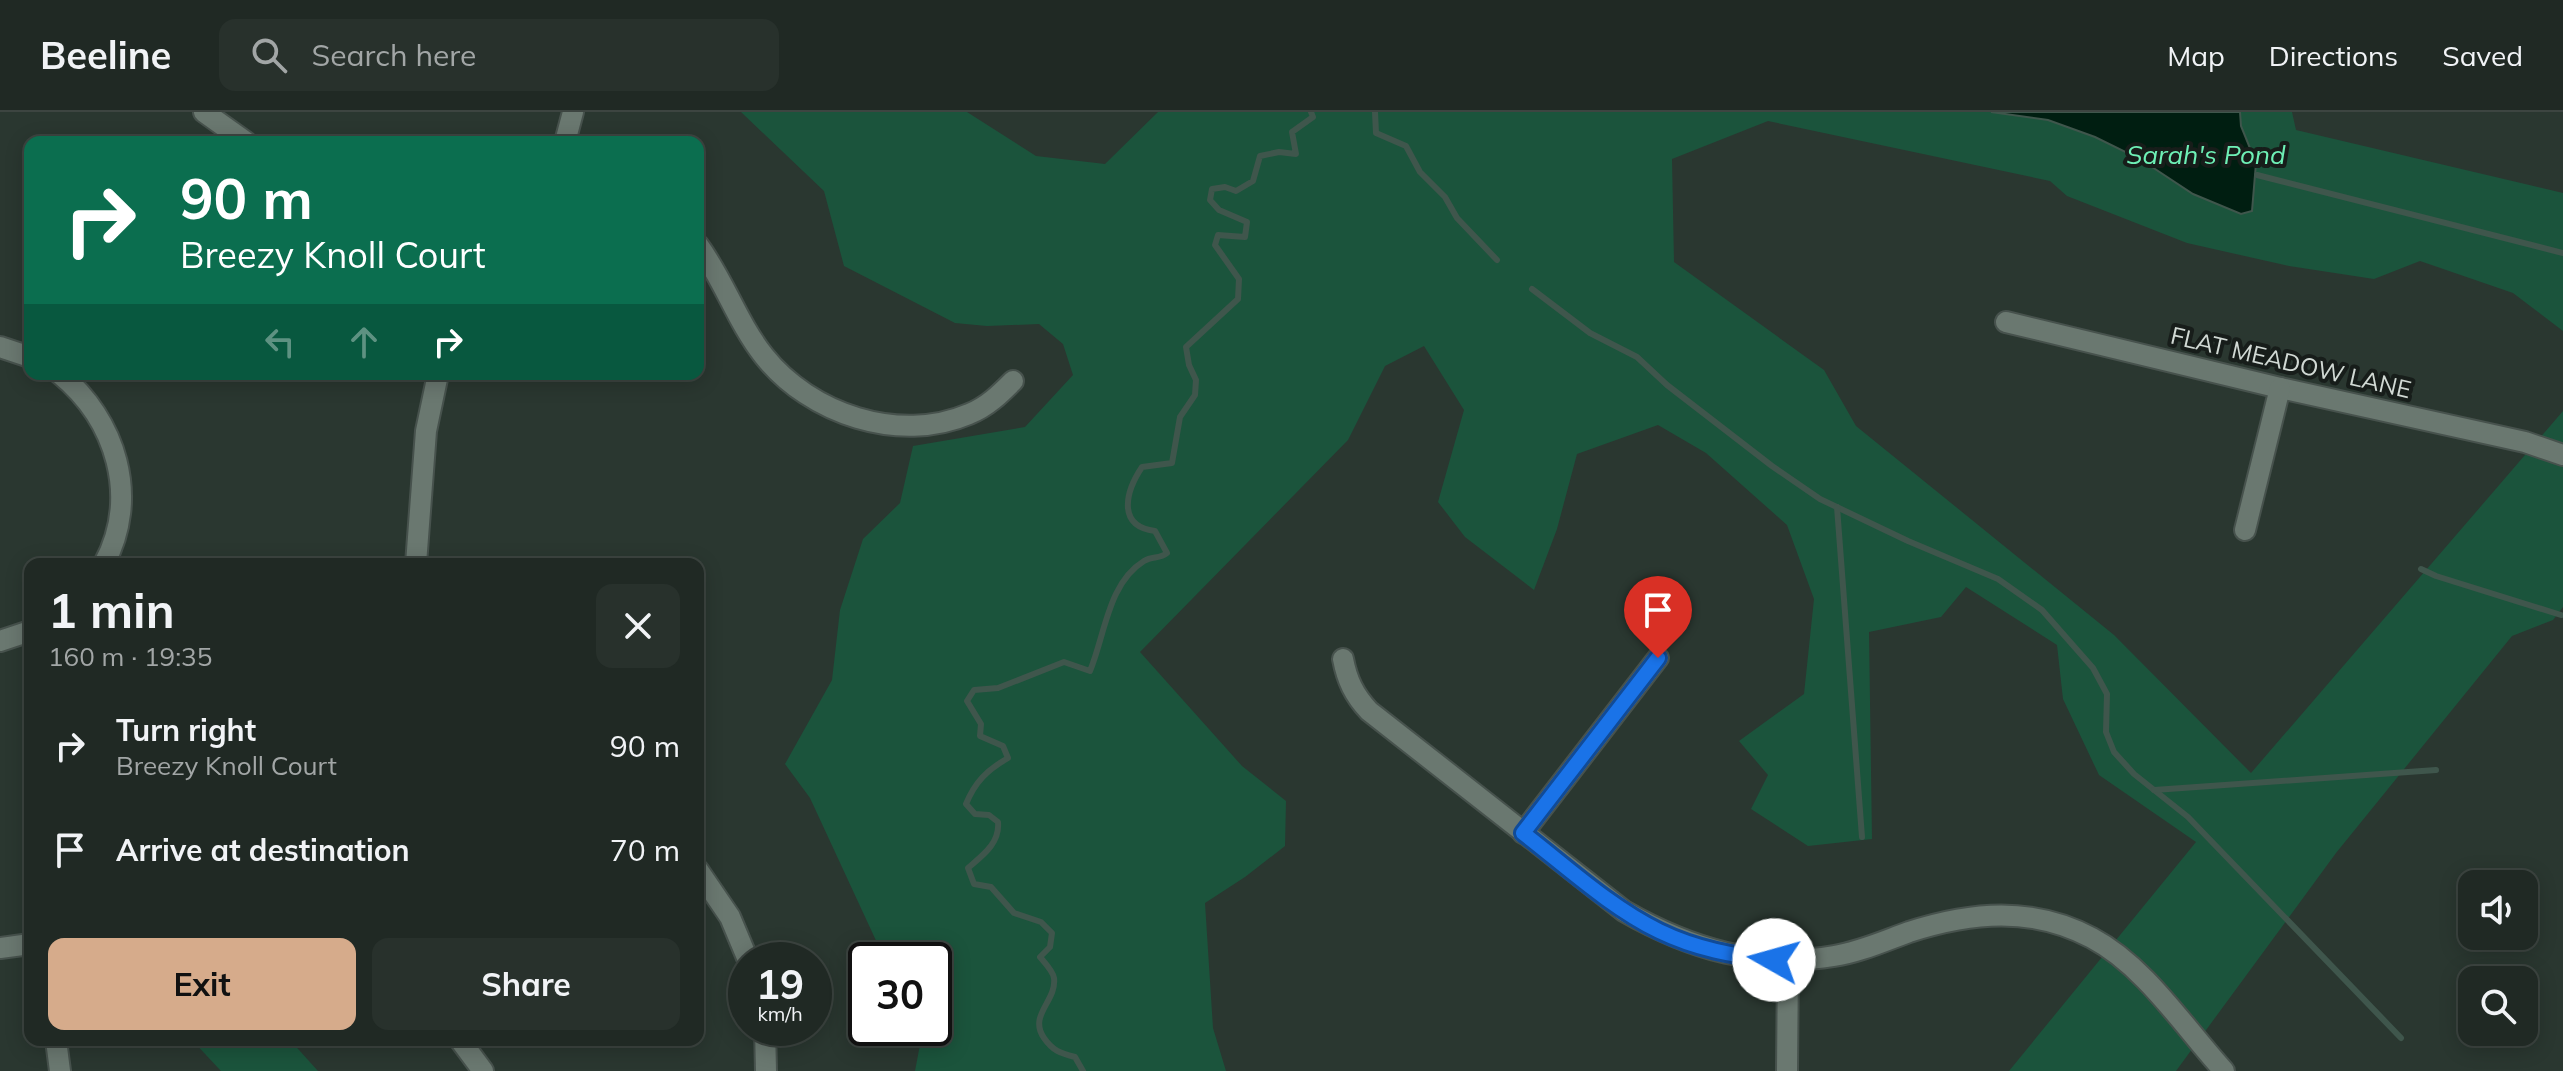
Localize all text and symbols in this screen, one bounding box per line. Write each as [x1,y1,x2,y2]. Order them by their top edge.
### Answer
search box [219,19,779,91]
text: Beeline [40,31,171,79]
icon: search [247,33,291,77]
text: Search here [311,36,476,74]
text: Map [2167,38,2225,73]
text: Directions [2269,38,2398,73]
text: Saved [2442,38,2523,73]
water label: Sarah's Pond [2126,138,2286,171]
text: 90 m [180,163,313,233]
icon: right [48,168,152,272]
text: Breezy Knoll Court [180,232,486,277]
icon: left [258,320,302,364]
icon: ahead [342,320,386,364]
icon: right [426,320,470,364]
street label: FLAT MEADOW LANE [2168,320,2414,404]
pin [1624,576,1692,658]
text: 1 min [48,580,175,640]
button: close [596,584,680,668]
icon: arrive [1636,588,1680,632]
text: 160 m · 19:35 [48,640,212,673]
text: Turn right [116,711,256,749]
icon: right [48,724,92,768]
text: 90 m [610,727,680,765]
text: Breezy Knoll Court [116,749,337,782]
icon: arrive [48,828,92,872]
text: Arrive at destination [116,831,410,869]
text: 70 m [610,831,680,869]
map controls [2458,870,2538,1046]
button: sound [2458,870,2538,950]
position arrow [1732,918,1816,1002]
button: Exit [48,938,356,1030]
button: Share [372,938,680,1030]
speed limit sign: 30 [848,942,952,1046]
text: 19 [756,959,804,1009]
button: search [2458,966,2538,1046]
text: km/h [757,1001,803,1026]

